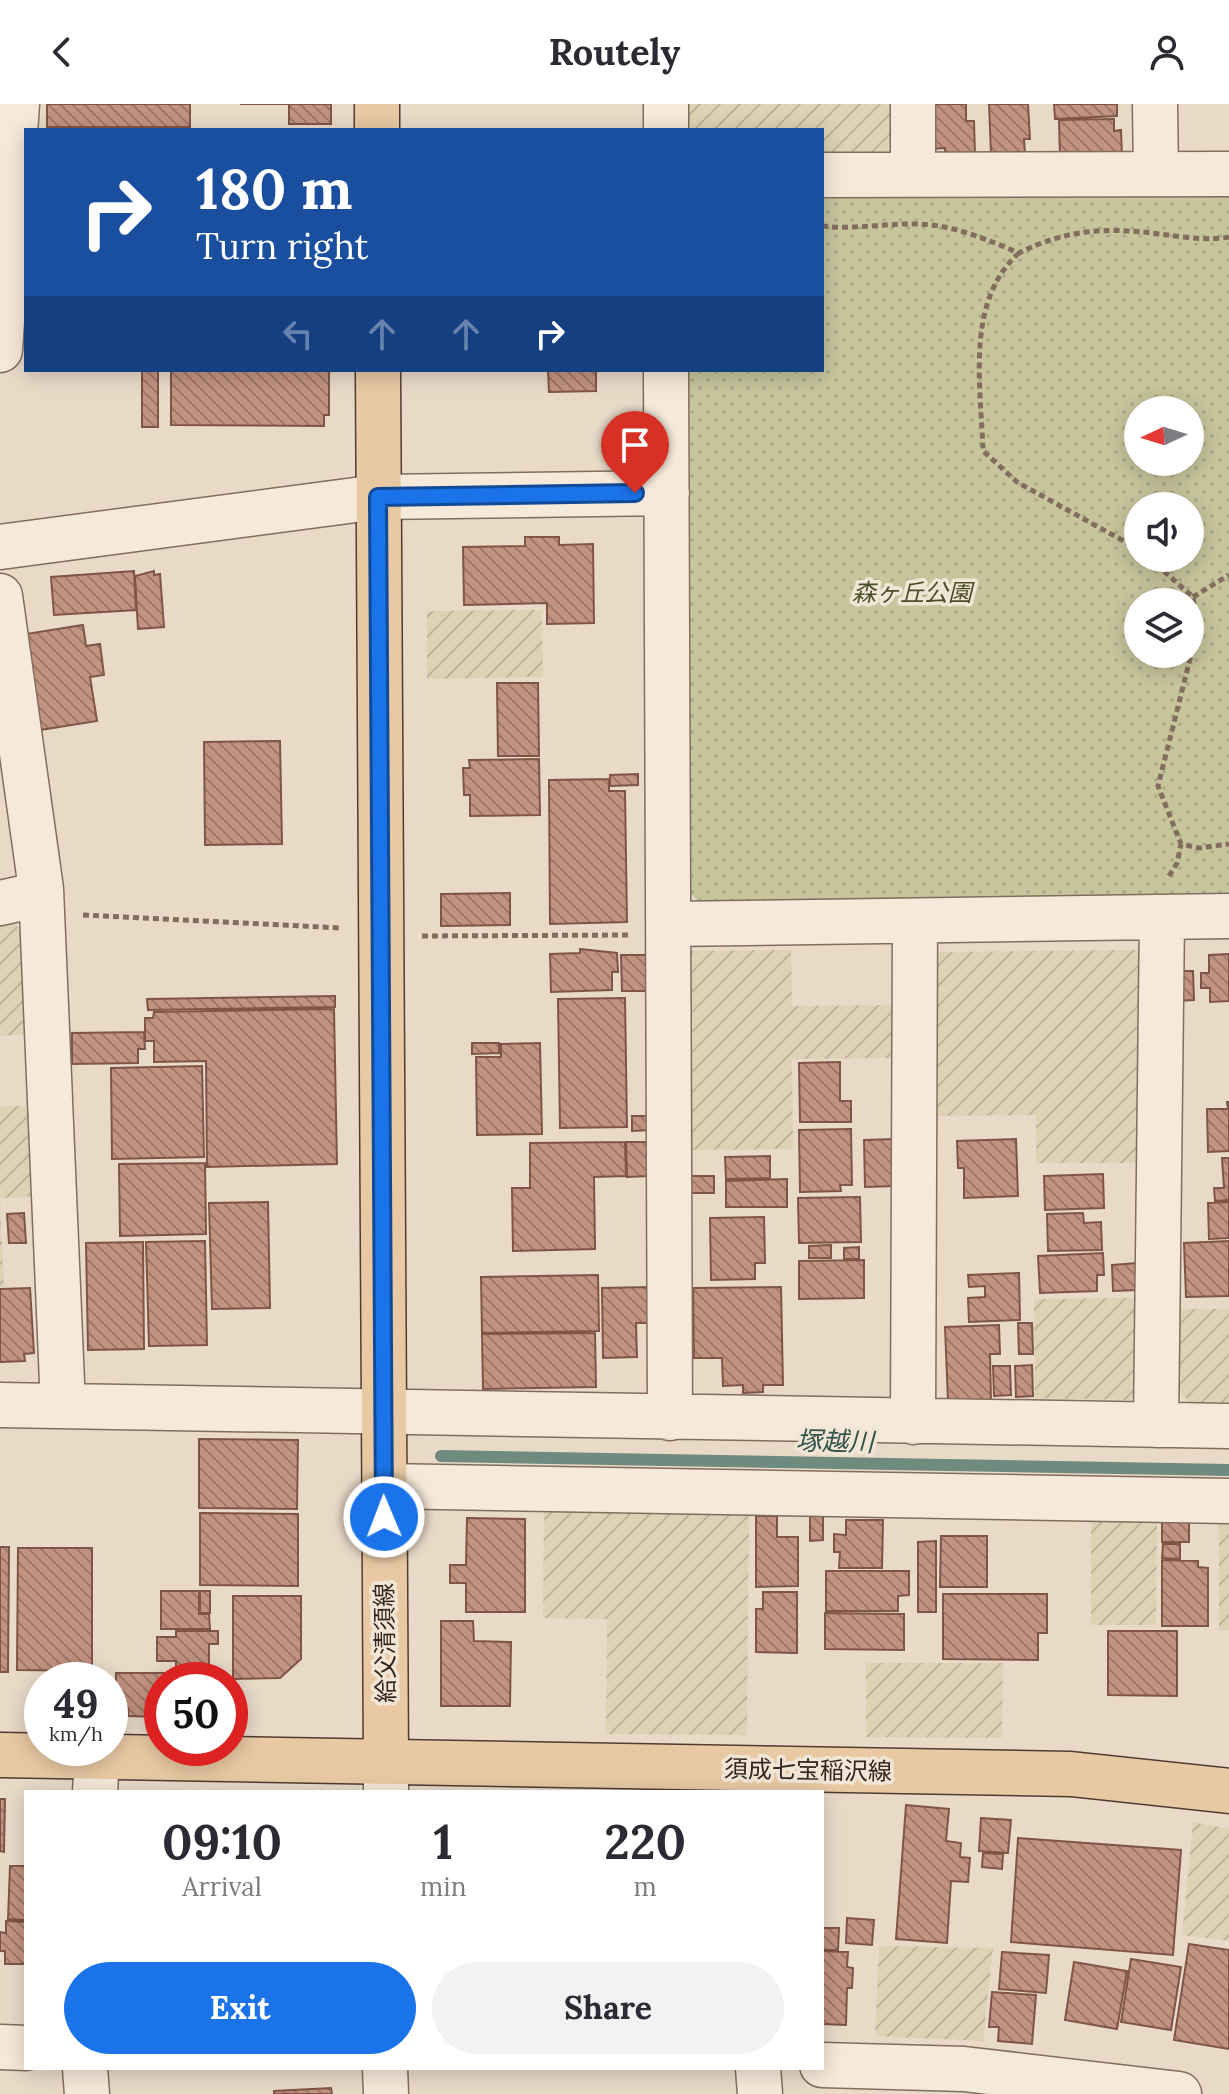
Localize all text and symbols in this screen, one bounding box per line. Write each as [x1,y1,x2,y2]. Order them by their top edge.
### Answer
text: Routely [549,29,680,75]
icon: back [40,30,84,74]
icon: person [1145,30,1189,74]
text: 180 m [196,153,353,224]
icon: right [64,160,168,264]
text: Turn right [196,223,369,269]
icon: left [276,312,320,356]
icon: ahead [360,312,404,356]
icon: ahead [444,312,488,356]
icon: right [528,312,572,356]
north arrow [1124,396,1204,476]
map controls [1124,396,1204,668]
pin [601,411,669,493]
icon: arrive [613,423,657,467]
button: sound [1124,492,1204,572]
park label: 森ヶ丘公園 [852,577,975,608]
button: layers [1124,588,1204,668]
water label: 塚越川 [796,1424,877,1458]
position arrow [342,1475,426,1559]
street label: 給父清須線 [368,1583,402,1703]
speed limit sign: 50 [144,1662,248,1766]
text: 49 [54,1678,98,1729]
text: km/h [49,1721,103,1746]
street label: 須成七宝稲沢線 [724,1753,892,1787]
text: 09:10 [162,1811,282,1872]
text: 1 [434,1811,453,1872]
text: 220 [604,1811,686,1872]
text: Arrival [182,1870,262,1903]
text: min [420,1870,466,1903]
text: m [634,1870,657,1903]
button: Exit [64,1962,416,2054]
button: Share [432,1962,784,2054]

